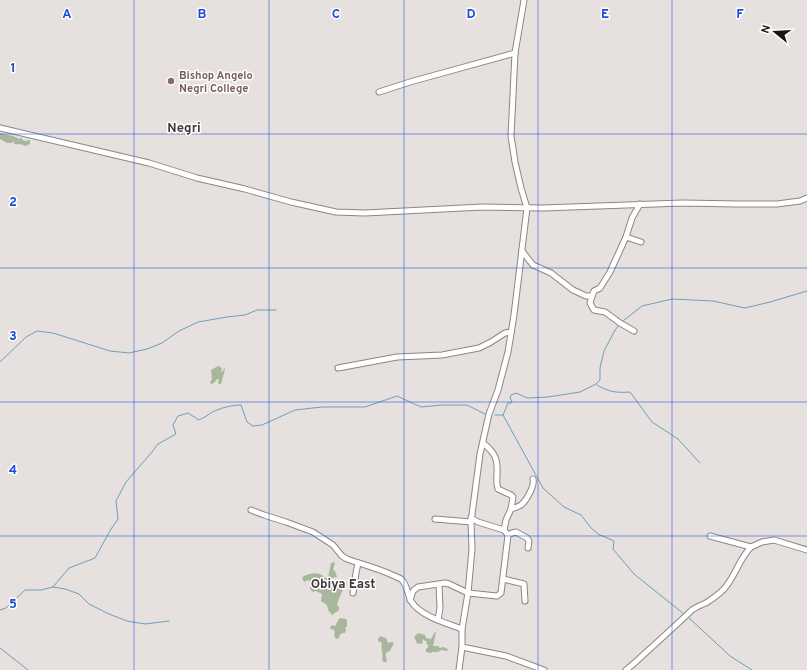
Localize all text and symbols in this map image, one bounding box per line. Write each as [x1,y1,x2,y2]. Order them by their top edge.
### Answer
text: A [62,7,72,23]
text: B [198,7,207,23]
text: C [332,7,340,23]
text: D [466,7,476,23]
text: E [601,7,609,23]
text: F [736,7,744,23]
north arrow [755,12,795,52]
text: N [759,23,774,35]
text: 1 [10,61,16,77]
place label: Bishop Angelo Negri College [179,69,253,96]
marker: Bishop Angelo Negri College [166,76,176,86]
district label: Negri [167,121,201,137]
text: 2 [9,195,17,211]
text: 3 [9,329,17,345]
text: 4 [9,463,17,479]
district label: Obiya East [311,577,375,593]
text: 5 [9,597,17,613]

